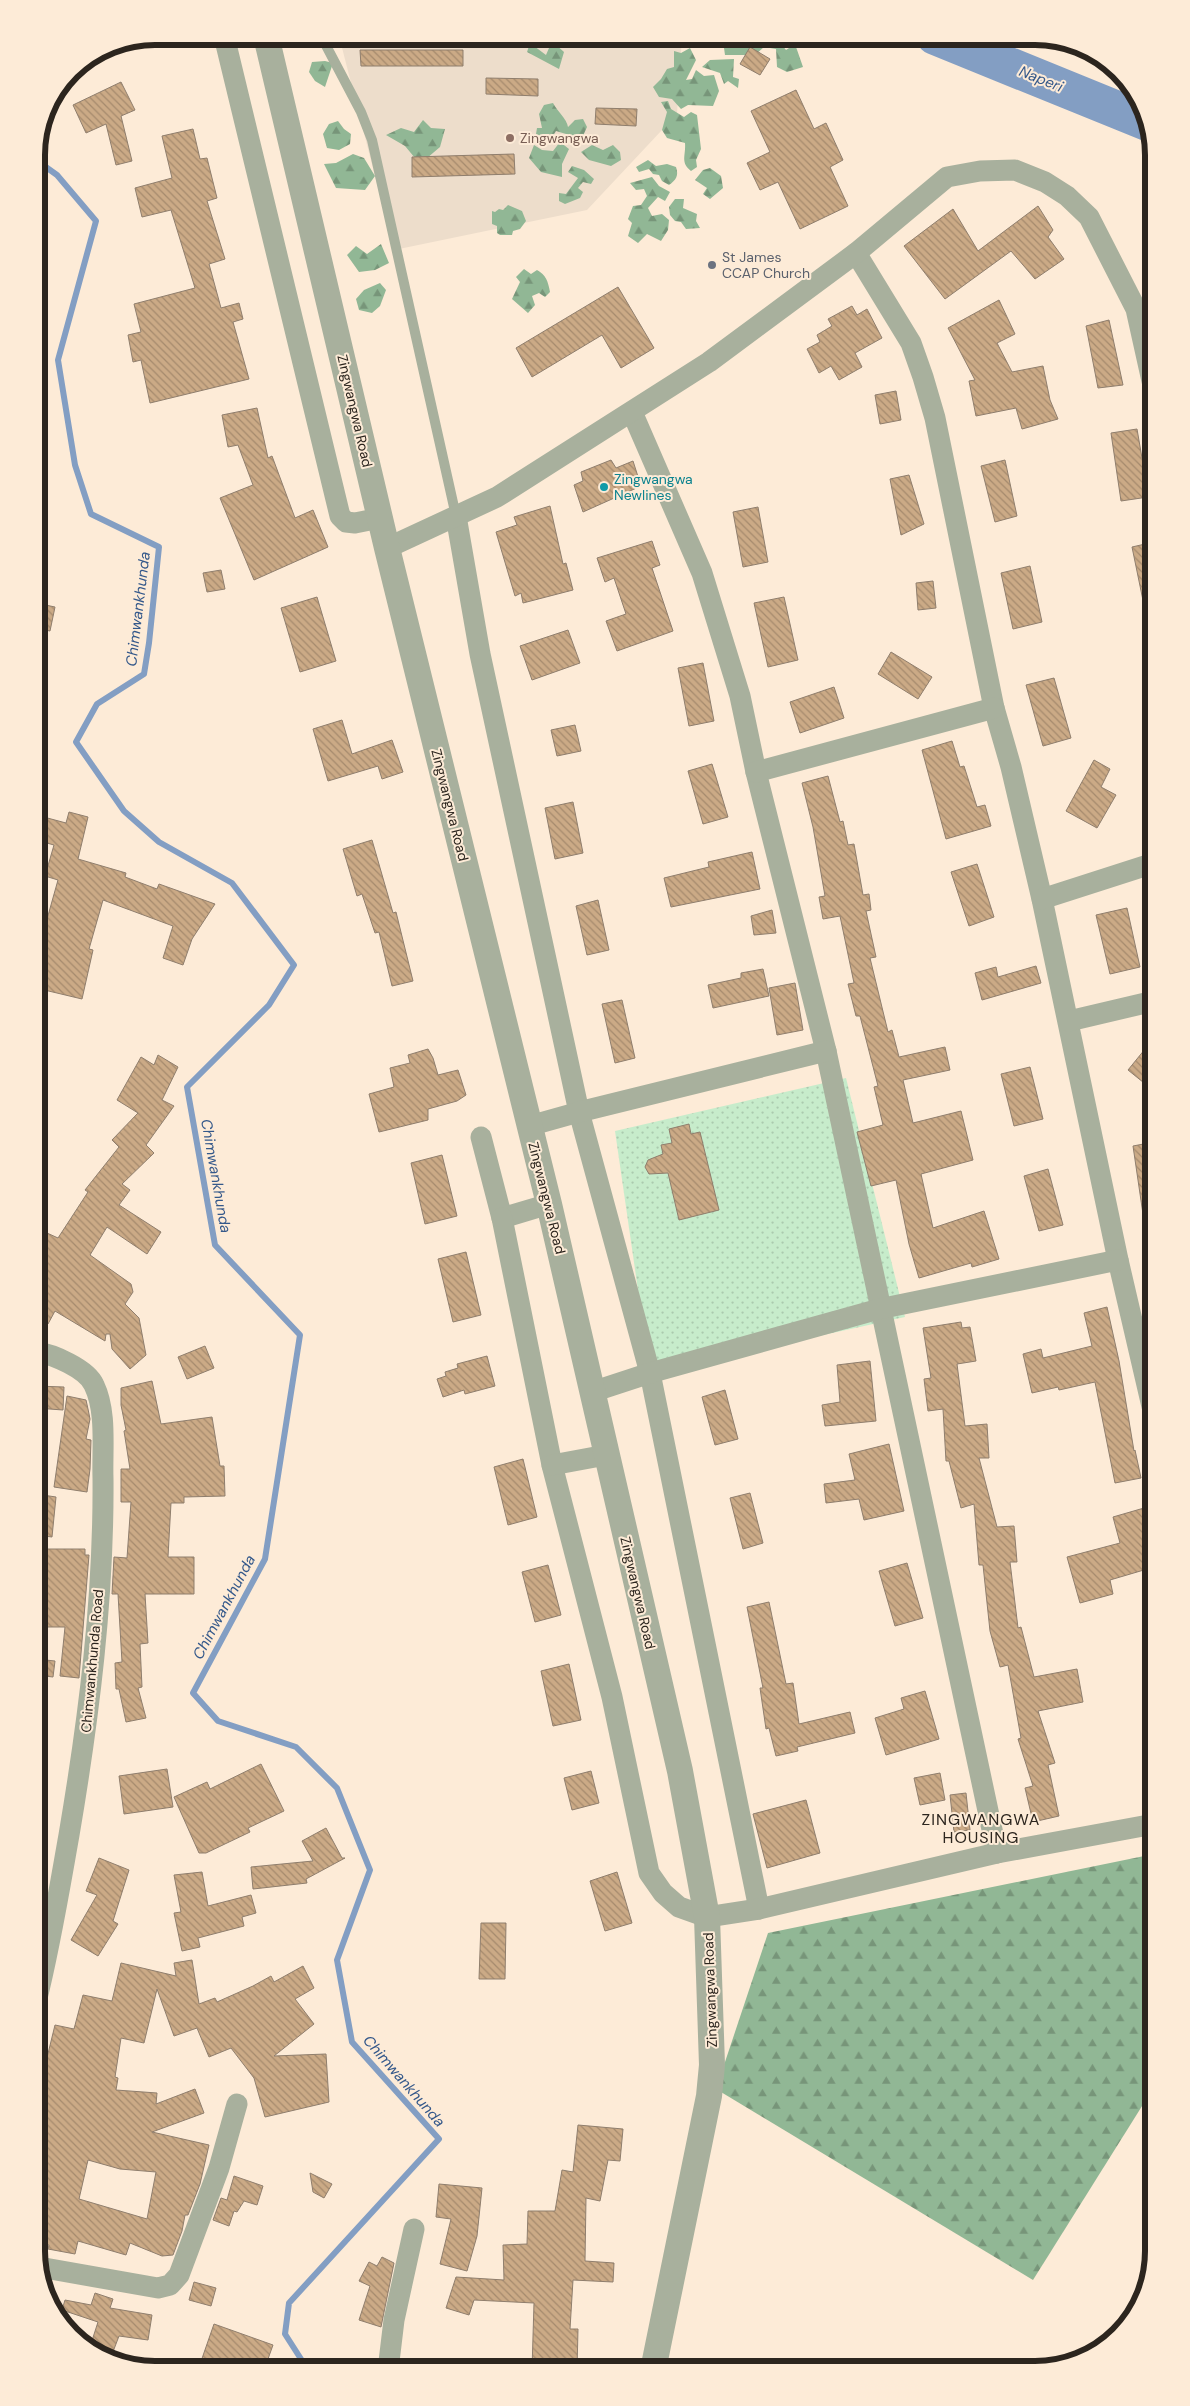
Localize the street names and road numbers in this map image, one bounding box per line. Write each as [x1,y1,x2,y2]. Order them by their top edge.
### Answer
street label: Zingwangwa Road [333,353,377,469]
street label: Zingwangwa Road [427,747,473,863]
street label: Zingwangwa Road [524,1140,570,1256]
street label: Zingwangwa Road [616,1535,660,1651]
street label: Chimwankhunda Road [77,1589,107,1733]
street label: Zingwangwa Road [699,1932,721,2048]

